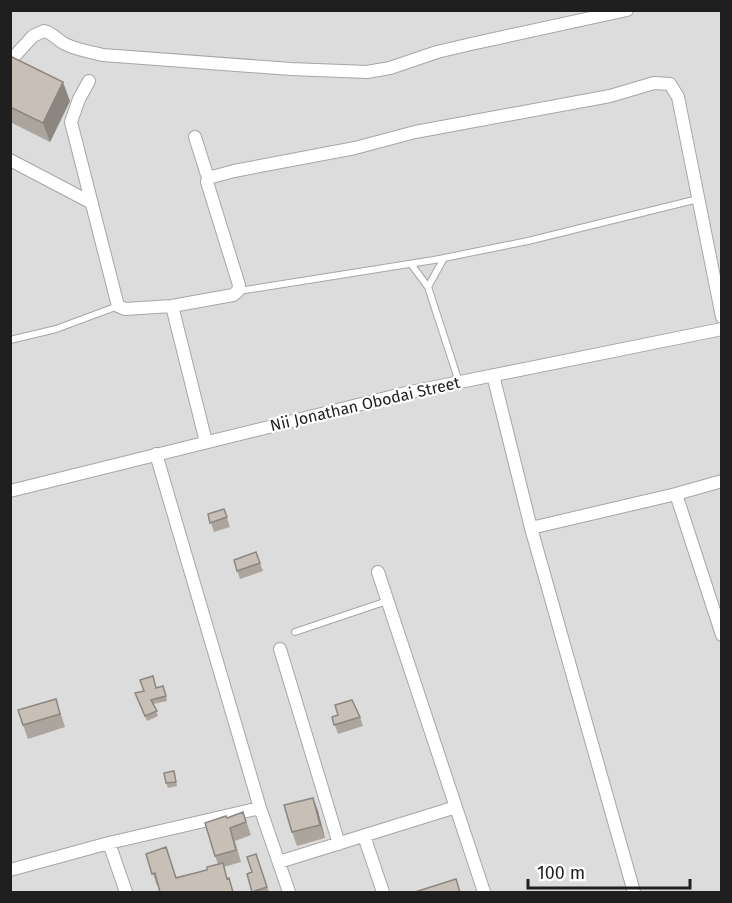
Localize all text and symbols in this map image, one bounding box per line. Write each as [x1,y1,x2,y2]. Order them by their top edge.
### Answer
street label: Nii Jonathan Obodai Street [268,373,462,435]
scale bar [528,852,690,890]
text: 100 m [537,862,585,884]

